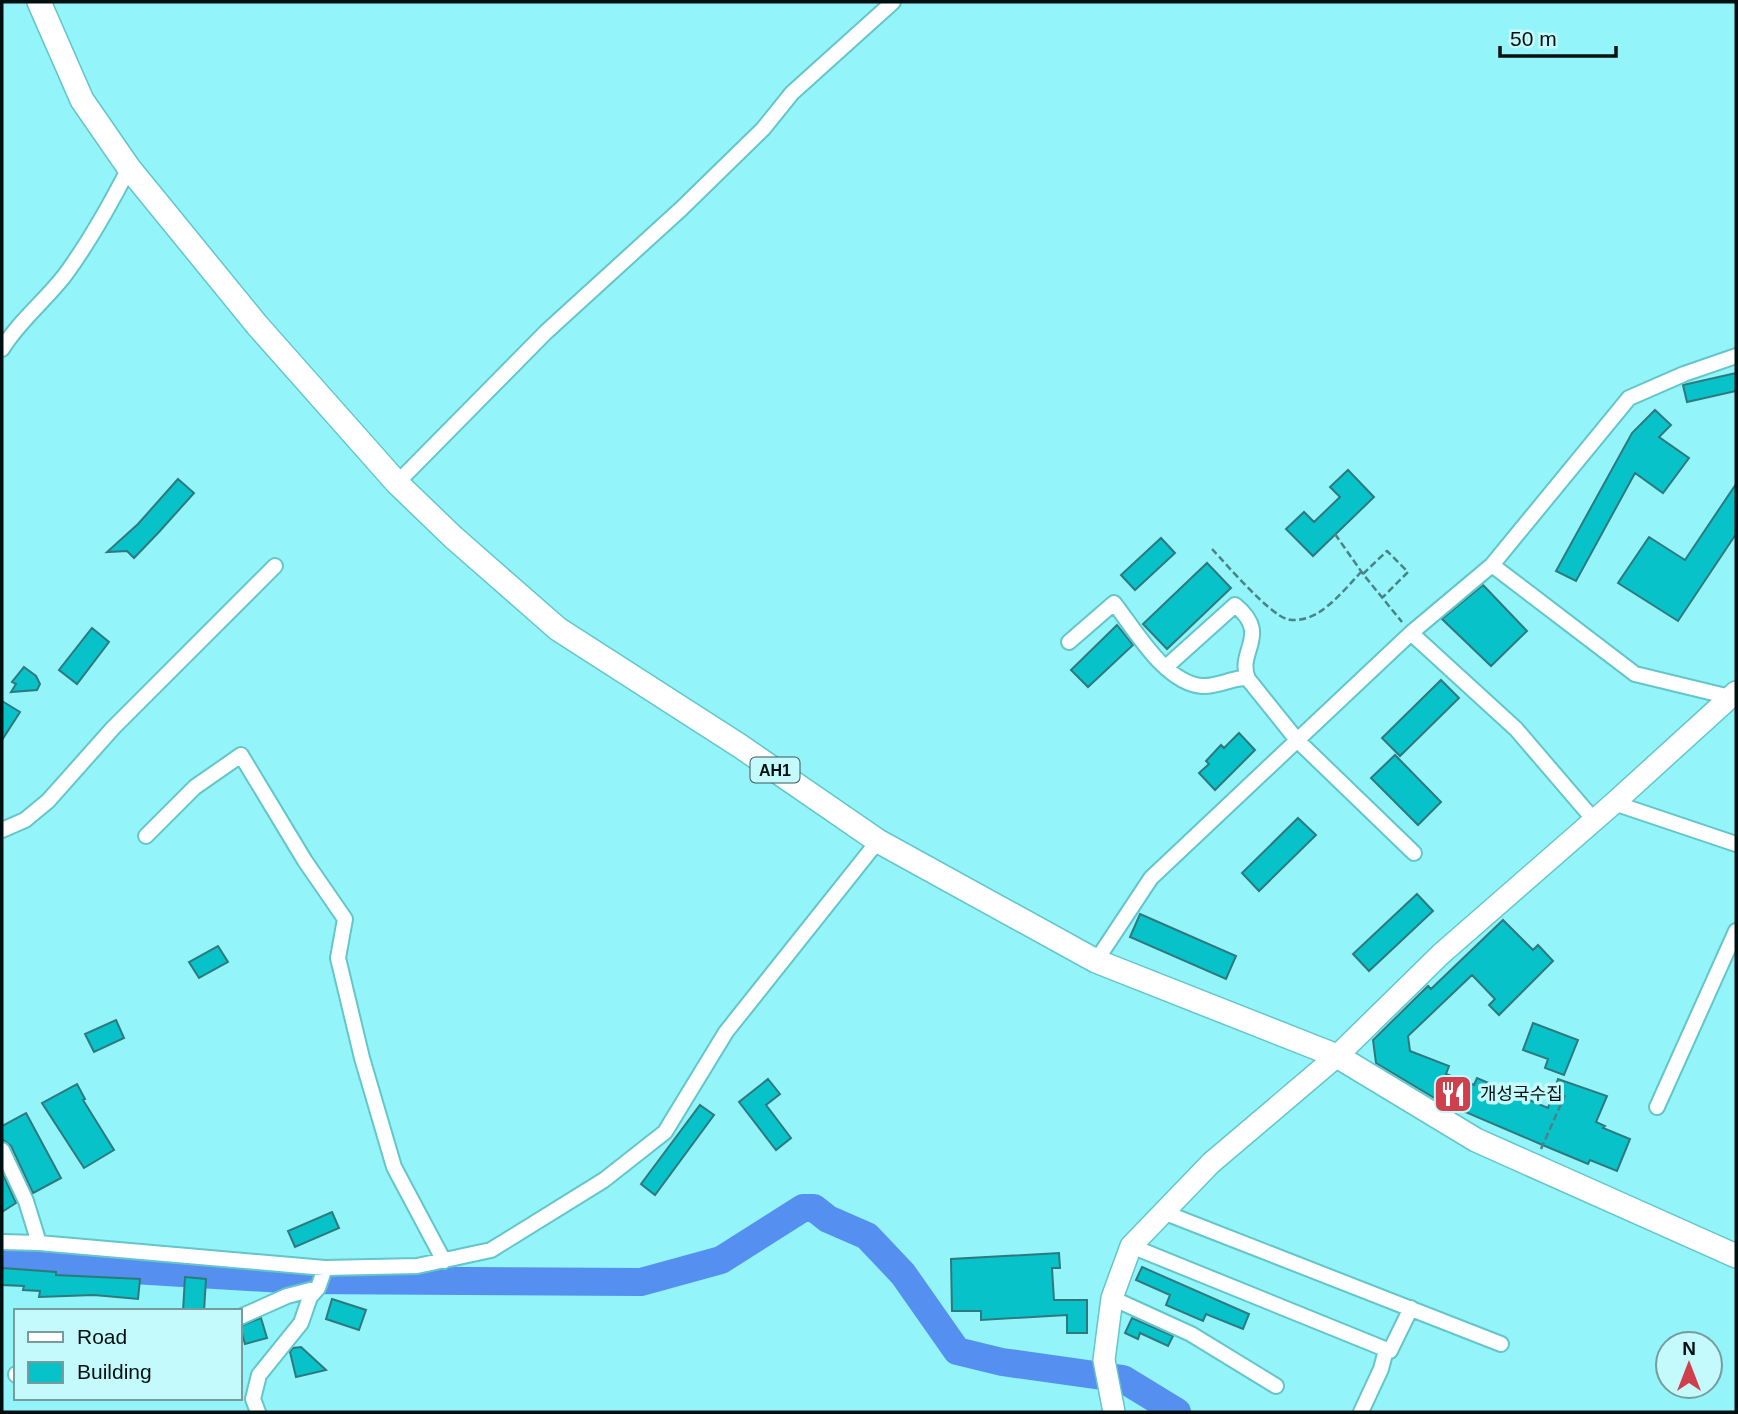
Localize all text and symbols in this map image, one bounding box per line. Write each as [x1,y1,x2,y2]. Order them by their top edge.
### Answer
scale bar [1500,14,1616,58]
text: 50 m [1510,27,1557,50]
road number: AH1 [750,758,800,782]
restaurant icon: 개성국수집 [1432,1073,1474,1115]
place label: 개성국수집 [1480,1084,1563,1104]
legend [14,1309,242,1400]
text: Road [77,1325,127,1348]
north arrow [1654,1330,1724,1400]
text: N [1682,1338,1696,1359]
text: Building [77,1360,152,1383]

